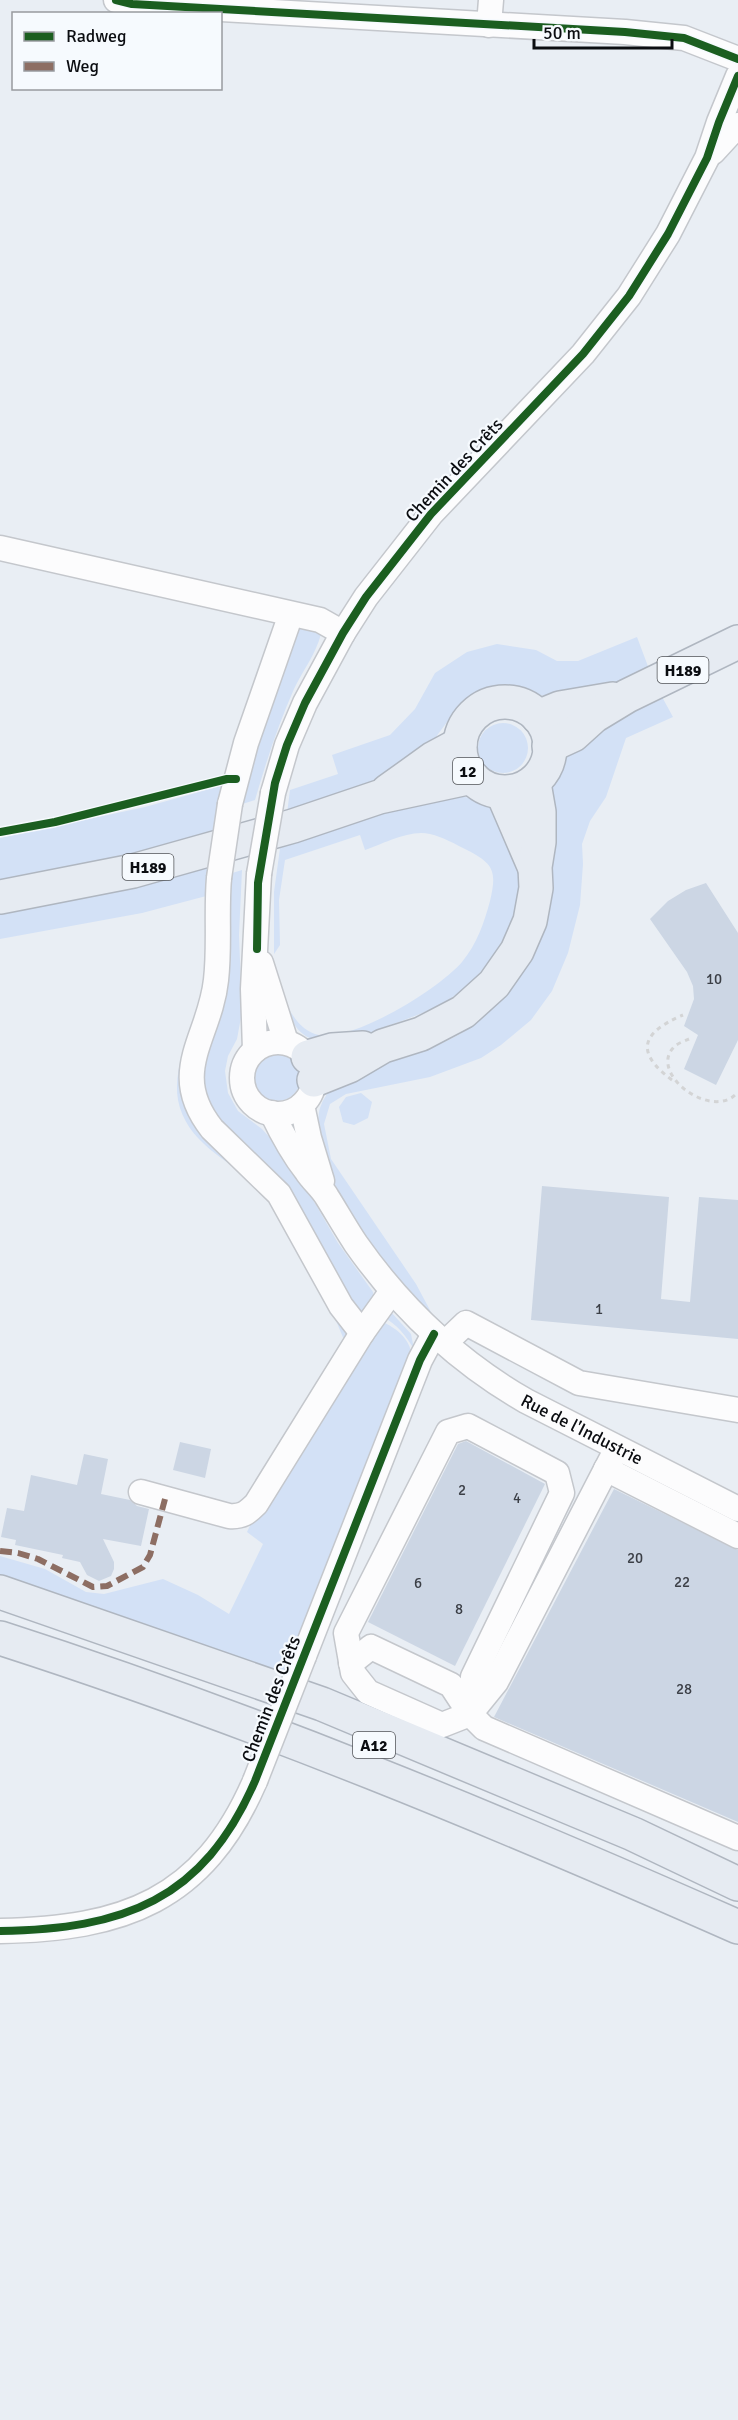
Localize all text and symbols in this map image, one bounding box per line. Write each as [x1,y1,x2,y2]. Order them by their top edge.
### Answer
legend [12,12,222,90]
scale bar [534,12,672,50]
text: 50 m [543,22,581,44]
text: Radweg [66,25,127,47]
text: Weg [66,55,99,77]
street label: Chemin des Crêts [400,414,508,526]
road number: H189 [658,657,708,683]
road number: 12 [453,758,483,784]
road number: H189 [122,854,174,880]
house number: 10 [706,970,722,988]
house number: 1 [595,1300,603,1318]
street label: Rue de l'Industrie [517,1389,647,1470]
house number: 2 [458,1481,466,1499]
house number: 4 [513,1489,521,1507]
house number: 20 [627,1549,643,1567]
house number: 22 [674,1573,690,1591]
house number: 6 [414,1574,422,1592]
house number: 8 [455,1600,463,1618]
street label: Chemin des Crêts [237,1633,305,1765]
house number: 28 [676,1680,692,1698]
road number: A12 [353,1732,395,1758]

